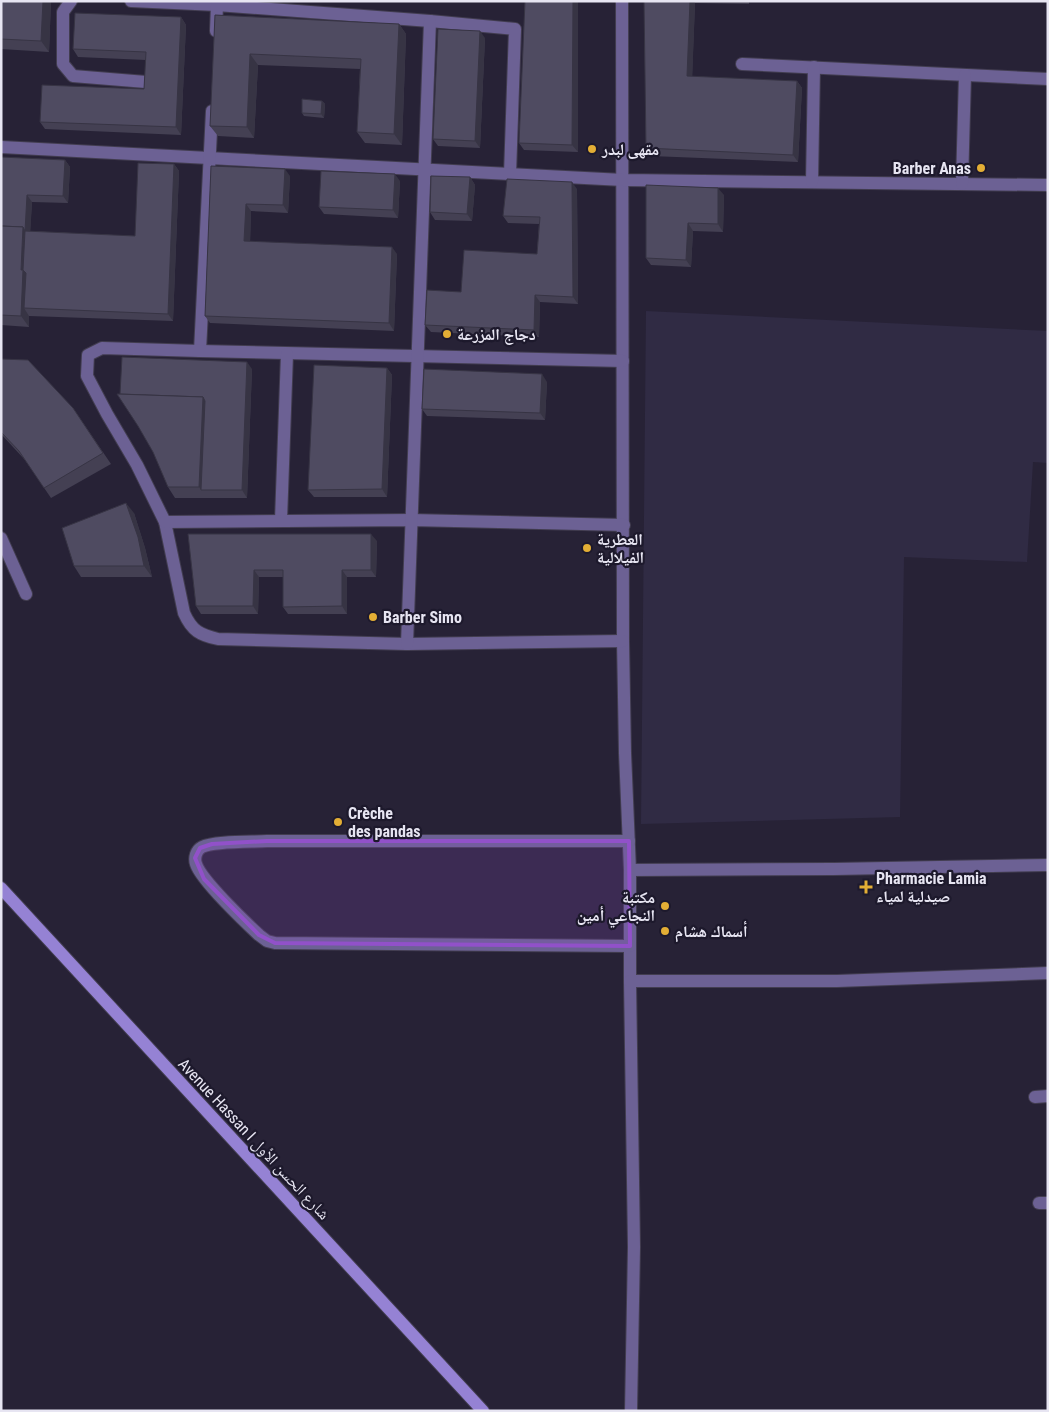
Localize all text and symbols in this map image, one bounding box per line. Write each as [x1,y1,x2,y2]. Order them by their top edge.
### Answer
place label: مقهى لبدر [601,140,659,159]
marker: مقهى لبدر [586,143,598,155]
place label: Barber Anas [893,159,971,178]
marker: Barber Anas [975,162,987,174]
place label: دجاج المزرعة [457,325,536,345]
marker: دجاج المزرعة [441,328,453,340]
place label: العطرية الفيلالية [597,530,644,567]
marker: العطرية الفيلالية [581,542,593,554]
place label: Barber Simo [383,608,462,627]
marker: Barber Simo [367,611,379,623]
place label: Crèche des pandas [348,804,421,841]
marker: Crèche des pandas [332,816,344,828]
place label: Pharmacie Lamia صيدلية لمياء [876,869,987,906]
marker: Pharmacie Lamia صيدلية لمياء [860,881,872,893]
place label: مكتبة النجاعي أمين [577,888,655,927]
marker: مكتبة النجاعي أمين [659,900,671,912]
place label: أسماك هشام [675,921,748,943]
marker: أسماك هشام [659,925,671,937]
street label: Avenue Hassan I شارع الحسن الأول [174,1054,334,1224]

